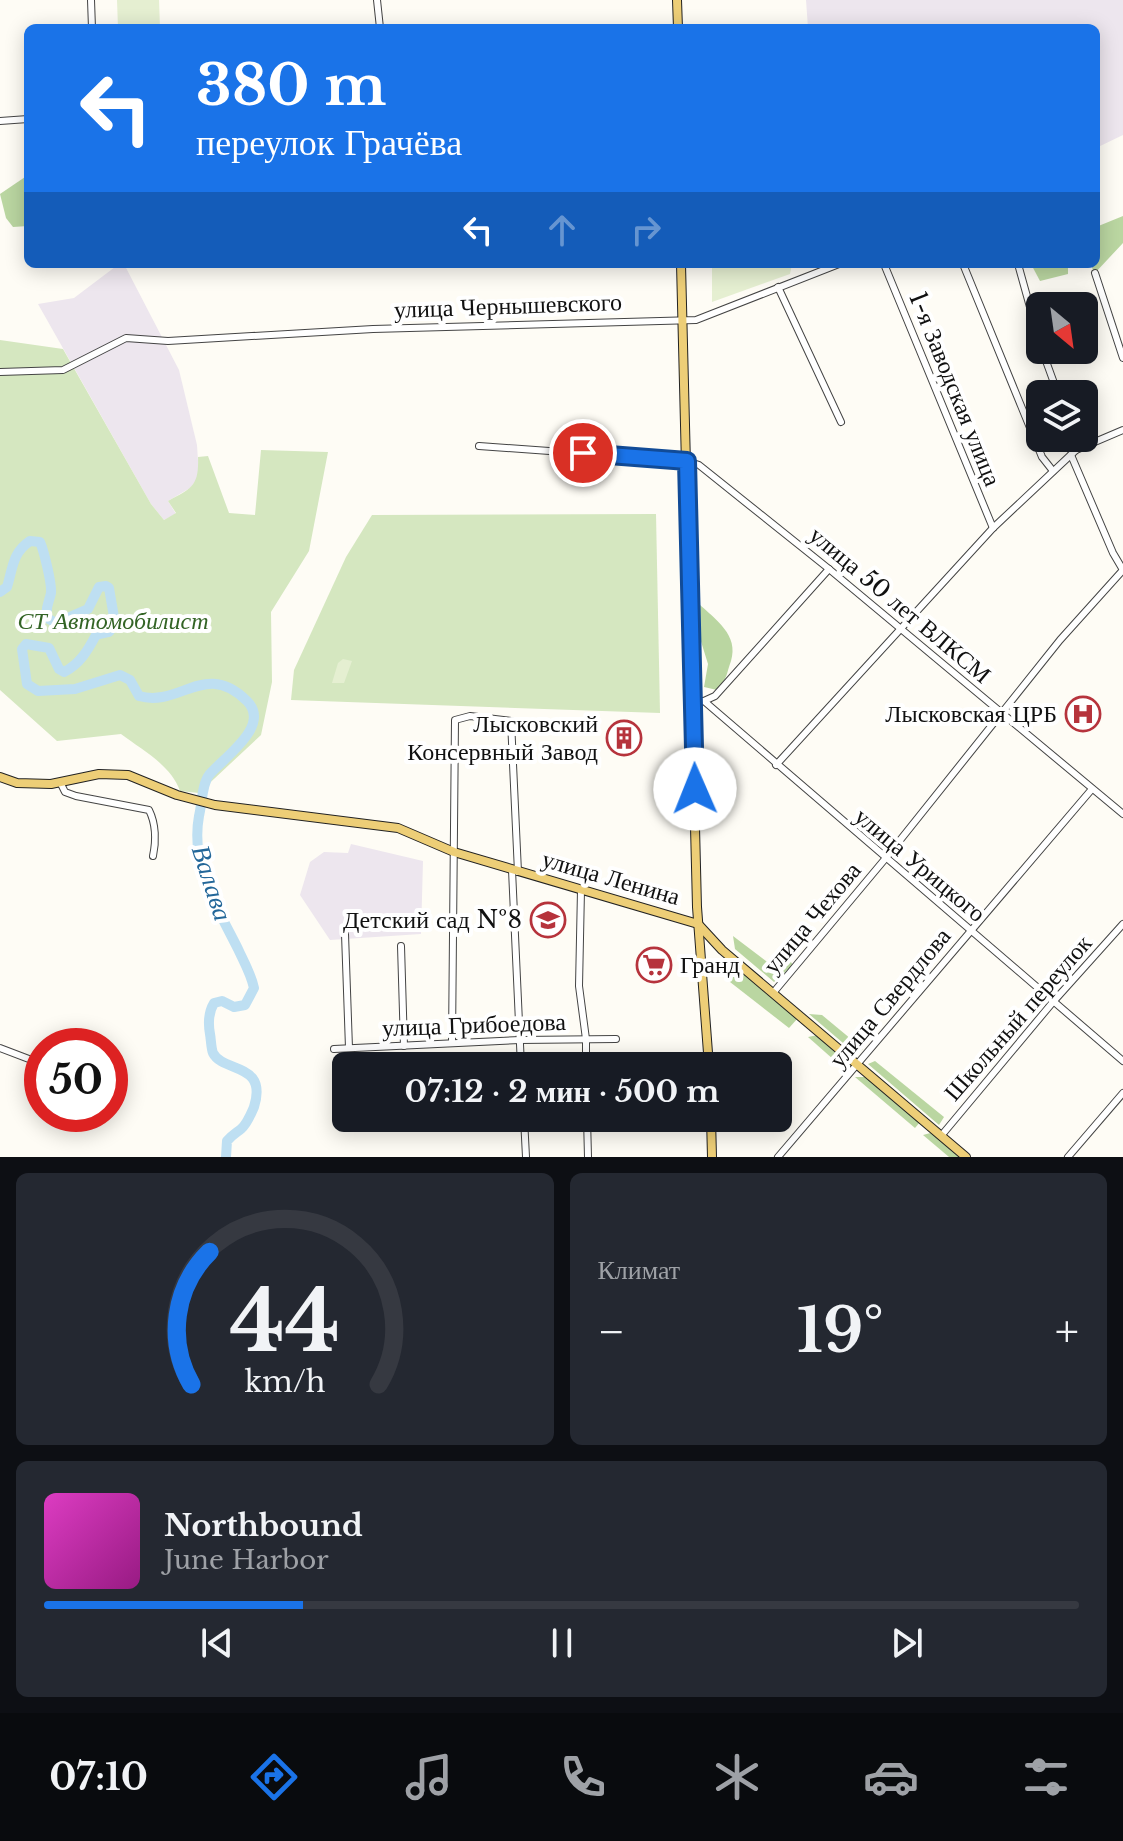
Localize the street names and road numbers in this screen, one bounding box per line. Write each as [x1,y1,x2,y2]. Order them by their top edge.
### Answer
street label: улица Чернышевского [394,287,622,324]
street label: 1-я Заводская улица [903,287,1008,490]
street label: улица 50 лет ВЛКСМ [804,520,997,689]
street label: улица Урицкого [849,801,992,928]
street label: улица Ленина [539,844,684,911]
street label: улица Чехова [757,856,867,979]
street label: улица Свердлова [823,922,957,1073]
street label: Школьный переулок [938,929,1098,1106]
street label: улица Грибоедова [381,1007,567,1042]

